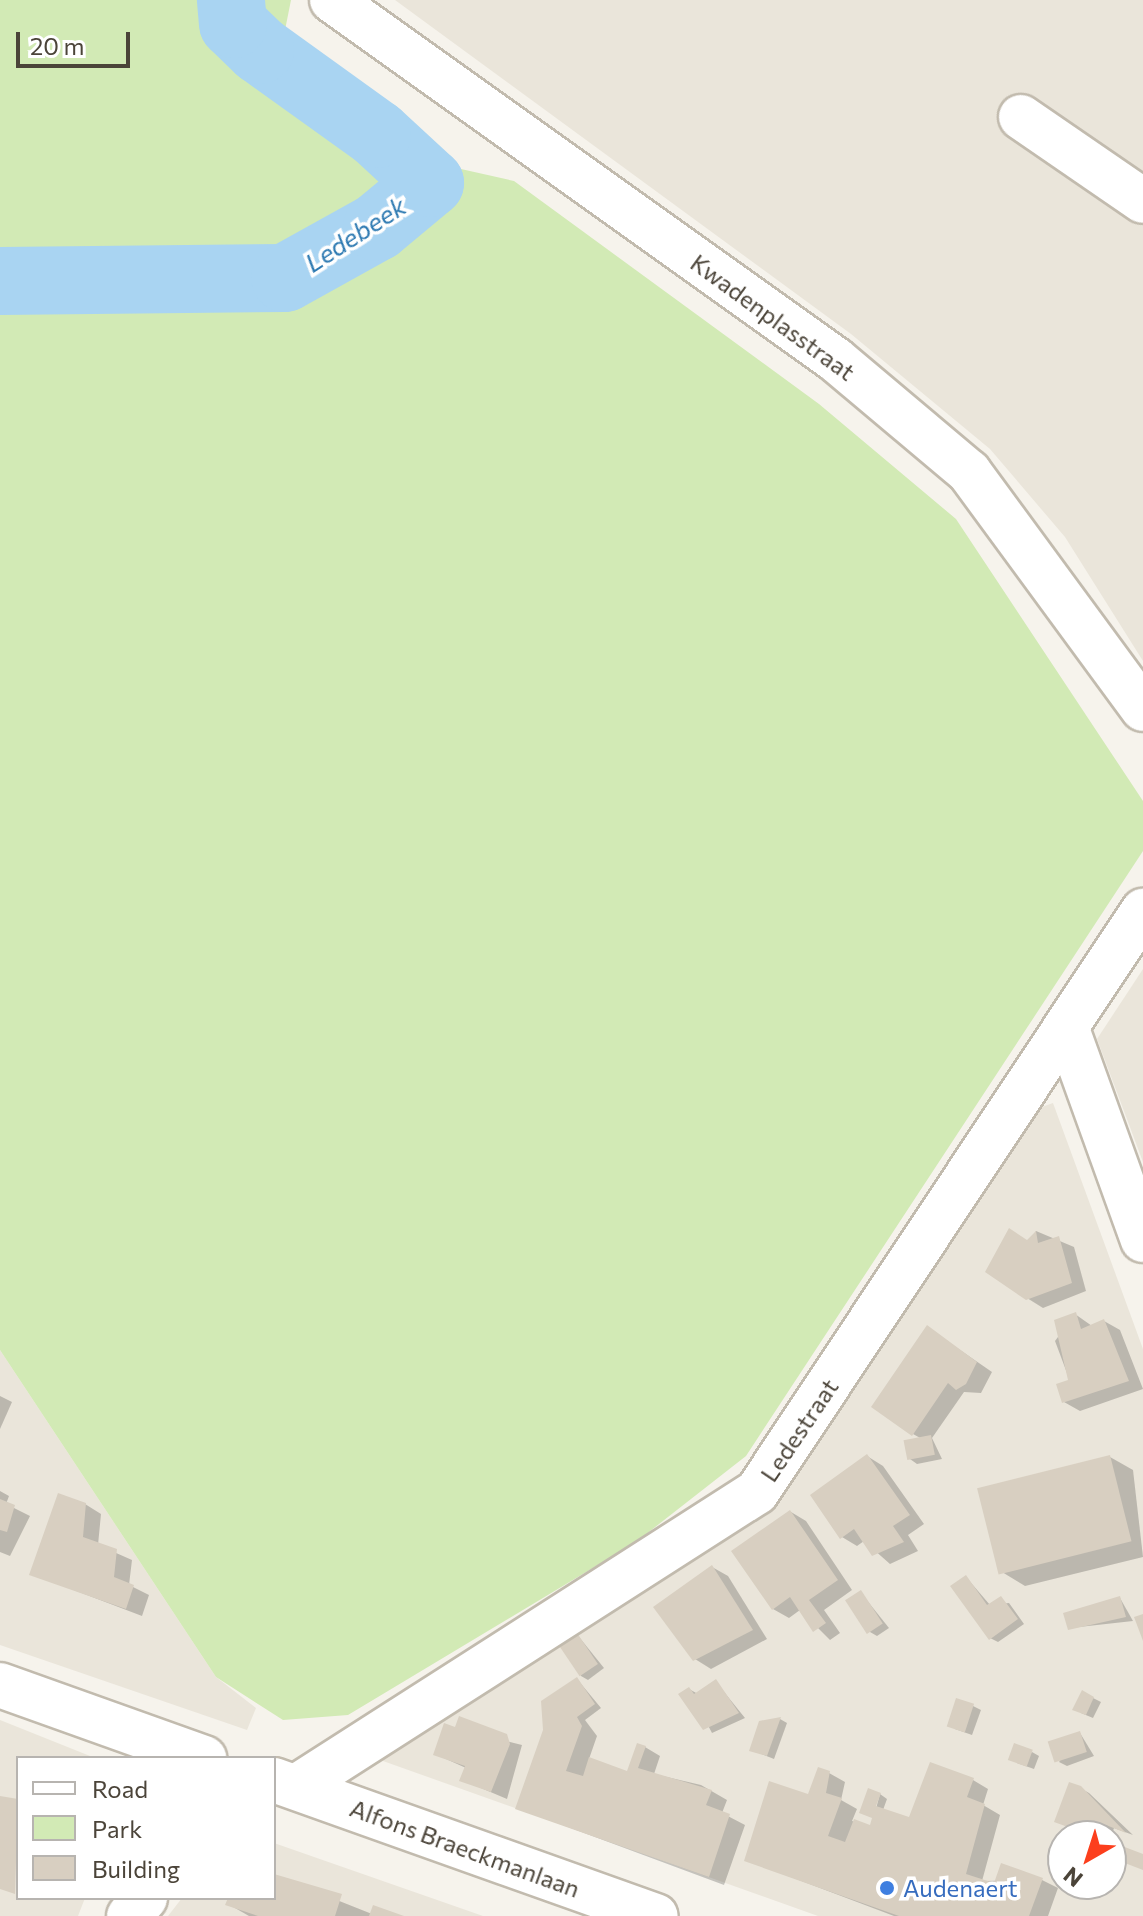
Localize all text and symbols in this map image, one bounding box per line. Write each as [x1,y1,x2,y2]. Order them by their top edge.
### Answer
scale bar [20,16,134,66]
text: 20 m [30,31,84,60]
water label: Ledebeek [299,190,411,278]
street label: Kwadenplasstraat [685,248,861,386]
street label: Ledestraat [754,1373,844,1487]
legend [16,1756,276,1900]
text: Road [92,1774,148,1803]
street label: Alfons Braeckmanlaan [346,1793,584,1903]
text: Park [92,1814,142,1843]
north arrow [1047,1820,1127,1900]
text: Building [92,1854,180,1883]
text: N [1058,1862,1088,1893]
place label: Audenaert [903,1874,1018,1902]
marker: Audenaert [878,1879,896,1897]

